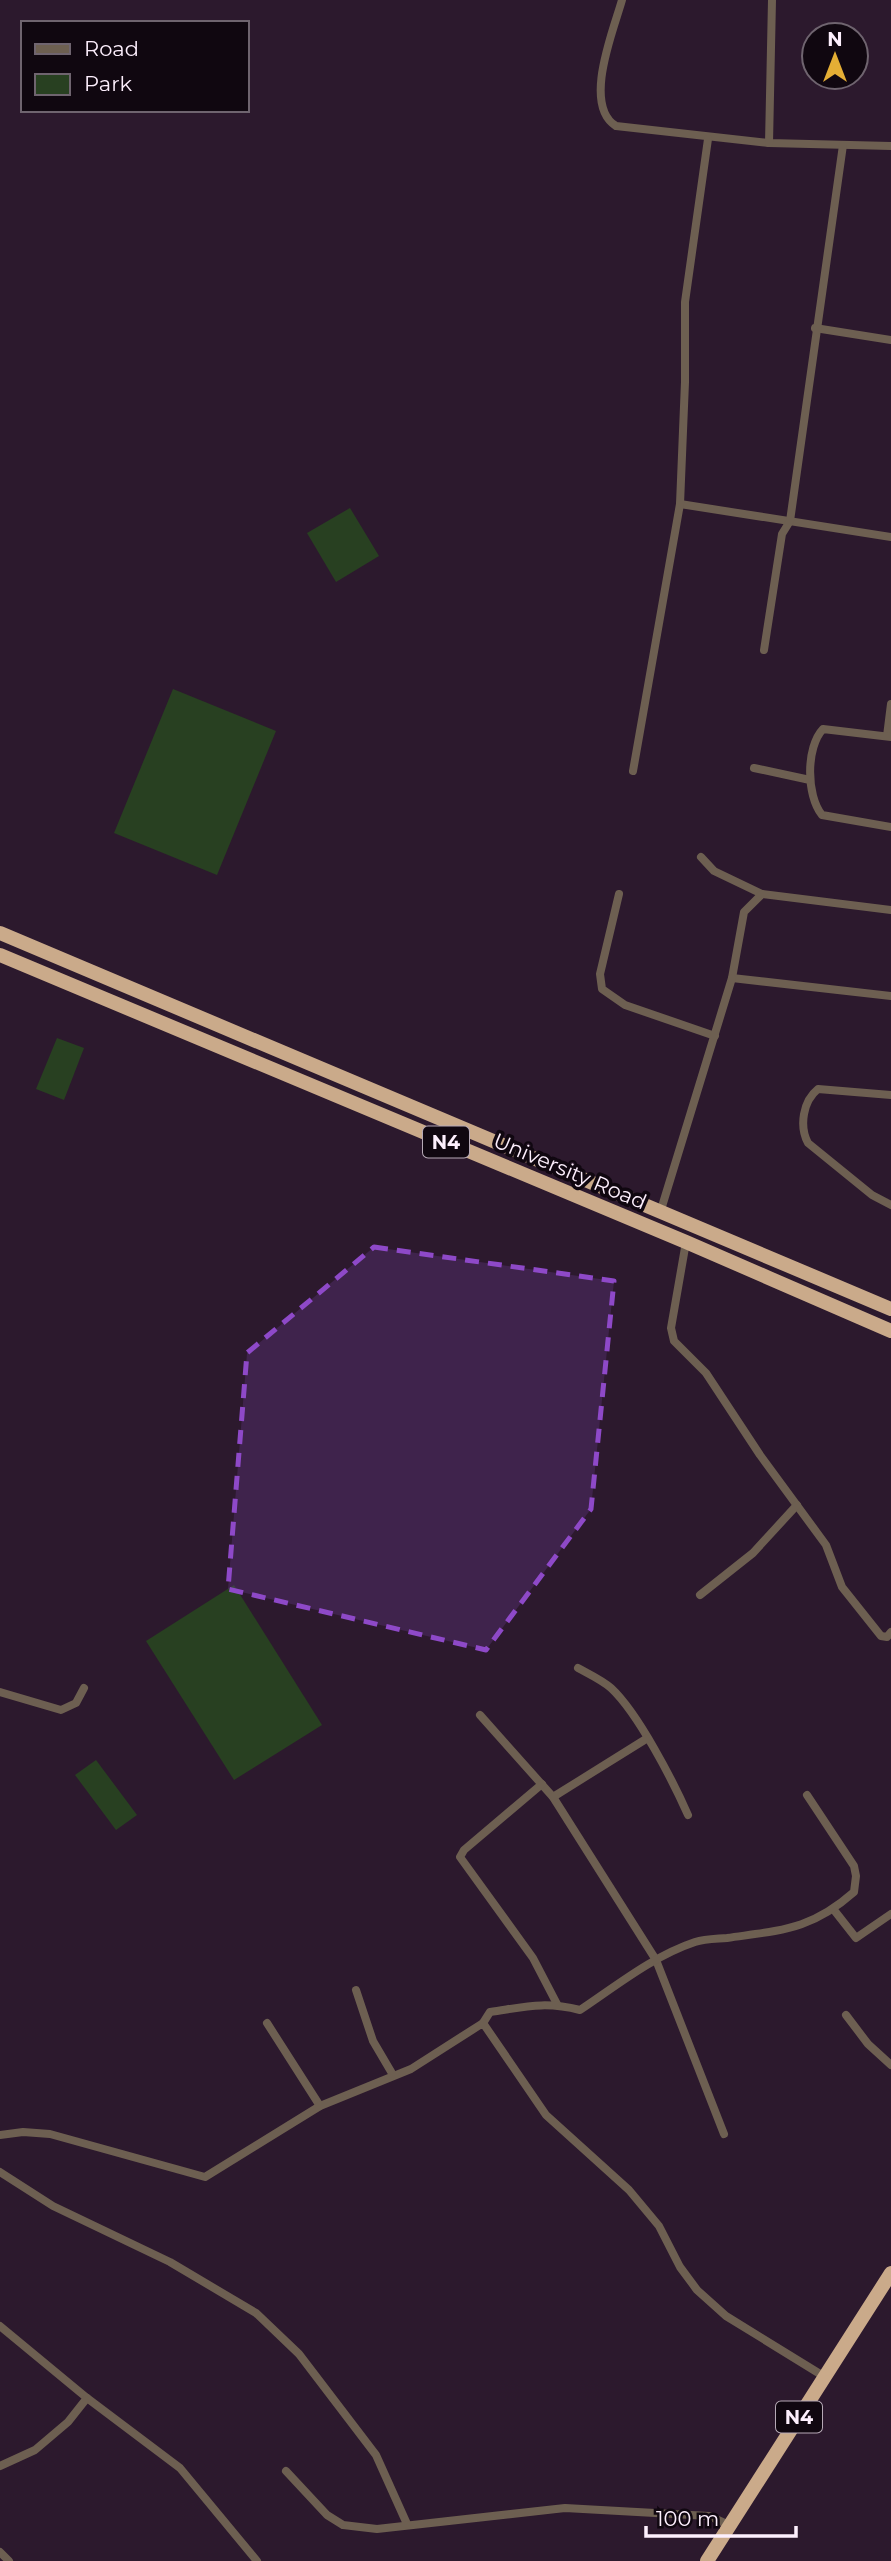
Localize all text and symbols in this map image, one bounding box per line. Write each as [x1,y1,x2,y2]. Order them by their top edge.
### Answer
legend [21,21,248,112]
north arrow [800,21,870,91]
text: N [827,28,843,51]
text: Road [84,36,139,61]
text: Park [84,71,132,96]
road number: N4 [423,1126,469,1158]
street label: University Road [490,1127,650,1215]
road number: N4 [776,2402,822,2432]
scale bar [646,2494,796,2538]
text: 100 m [656,2506,719,2531]

